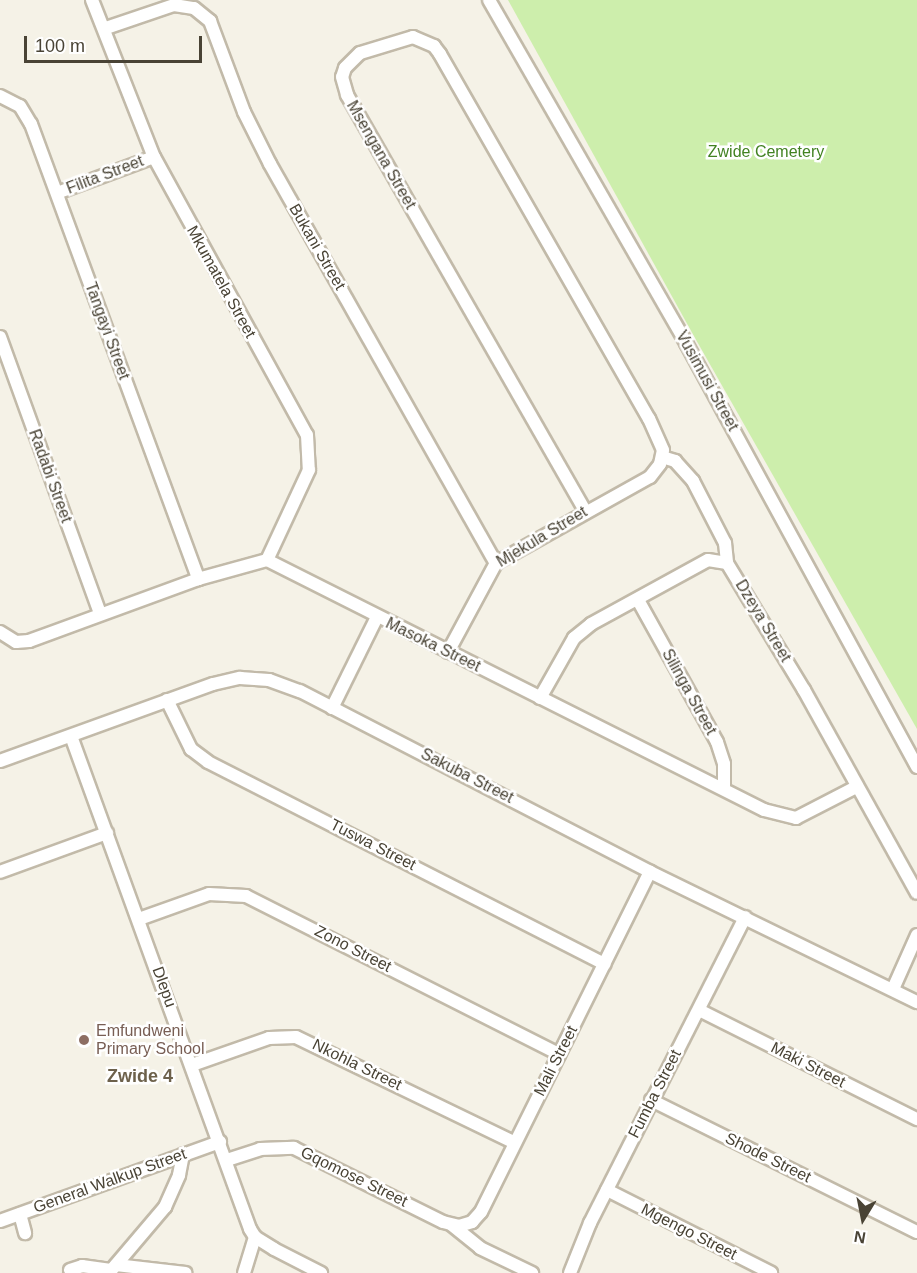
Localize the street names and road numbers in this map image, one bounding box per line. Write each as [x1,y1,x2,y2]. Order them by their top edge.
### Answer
street label: Msengana Street [342,97,420,213]
street label: Filita Street [64,152,146,198]
street label: Bukani Street [285,201,349,293]
street label: Mkumatela Street [182,223,260,341]
street label: Tangayi Street [80,280,134,382]
street label: Vusimusi Street [672,328,742,434]
street label: Radabi Street [24,427,76,525]
street label: Mjekula Street [493,502,591,572]
street label: Dzeya Street [731,576,795,666]
street label: Masoka Street [382,614,484,676]
street label: Silinga Street [658,646,720,738]
street label: Sakuba Street [417,744,517,808]
street label: Tuswa Street [327,815,419,875]
street label: Zono Street [311,921,395,977]
street label: Dlepu [148,964,180,1010]
street label: Mali Street [530,1023,582,1099]
street label: Nkohla Street [309,1035,405,1095]
street label: Maki Street [768,1038,848,1092]
street label: Fumba Street [624,1046,686,1142]
street label: Shode Street [722,1129,814,1187]
street label: Gqomose Street [297,1143,411,1211]
street label: General Walkup Street [31,1144,189,1218]
street label: Mgengo Street [638,1200,740,1264]

